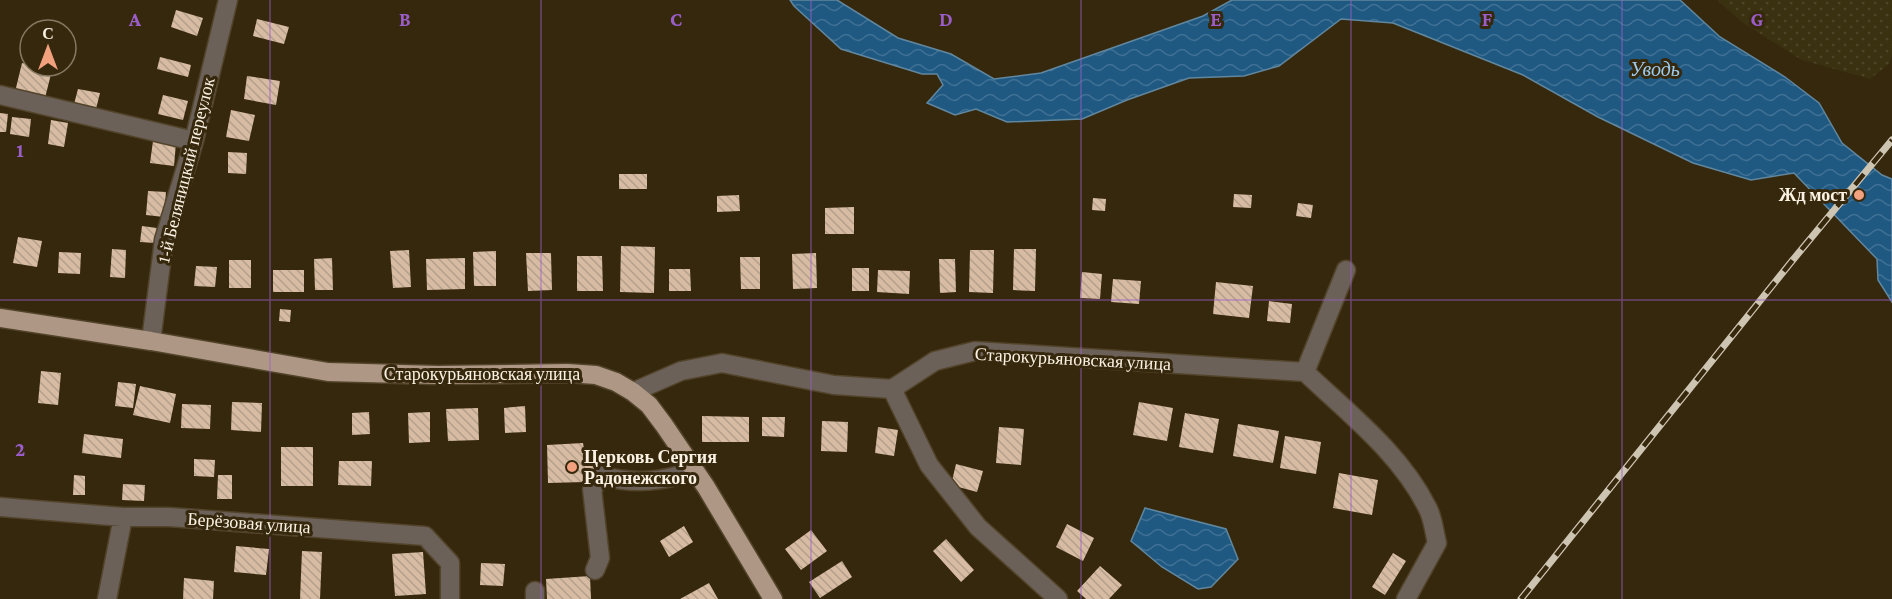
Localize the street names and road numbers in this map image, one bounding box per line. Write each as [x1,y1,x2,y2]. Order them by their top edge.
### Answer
street label: 1-й Беляницкий переулок [153,75,219,265]
street label: Старокурьяновская улица [974,344,1172,374]
street label: Старокурьяновская улица [384,364,580,384]
street label: Берёзовая улица [187,509,311,537]

